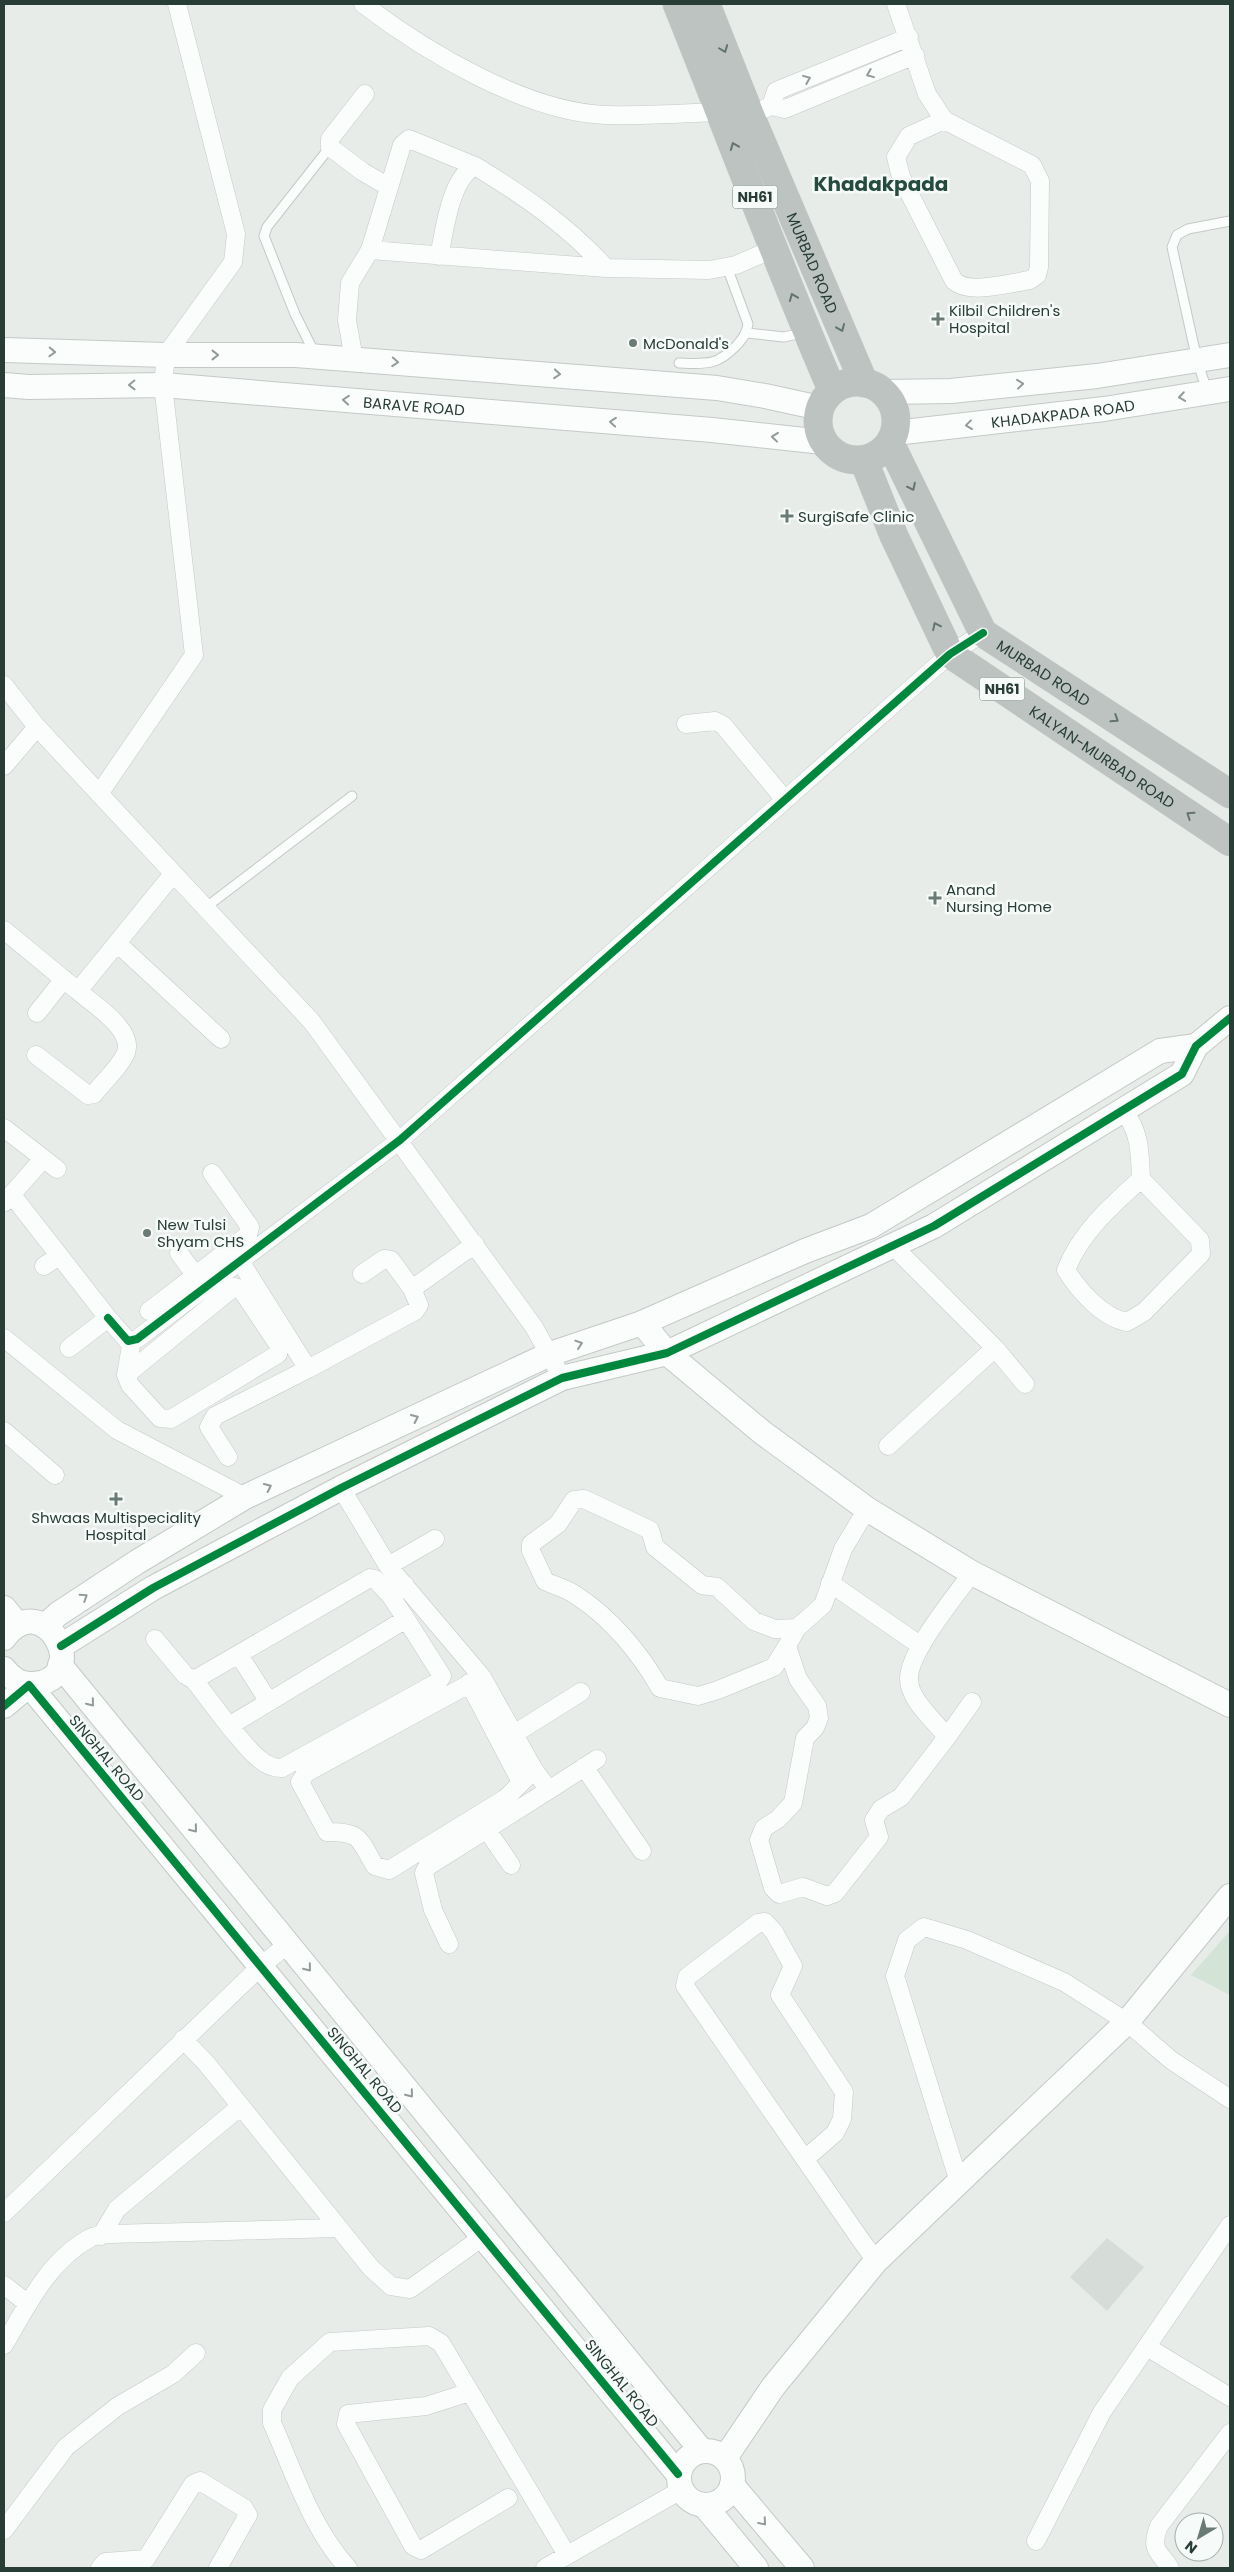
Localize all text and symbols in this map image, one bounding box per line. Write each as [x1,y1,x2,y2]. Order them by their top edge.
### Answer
one-way arrow [718,44,728,53]
one-way arrow [867,68,875,78]
one-way arrow [802,74,811,85]
one-way arrow [730,142,740,150]
district label: Khadakpada [814,170,948,198]
road number: NH61 [732,186,778,208]
street label: MURBAD ROAD [782,209,844,316]
one-way arrow [788,293,799,302]
place label: Kilbil Children's Hospital [949,300,1060,338]
marker: Kilbil Children's Hospital [931,312,945,326]
one-way arrow [834,323,845,332]
place label: McDonald's [643,333,729,354]
marker: McDonald's [627,337,639,349]
one-way arrow [49,347,57,357]
one-way arrow [212,350,219,360]
one-way arrow [391,356,399,367]
one-way arrow [553,369,561,380]
one-way arrow [1016,379,1024,390]
one-way arrow [128,380,136,390]
street label: BARAVE ROAD [362,391,466,420]
one-way arrow [1178,391,1186,401]
street label: KHADAKPADA ROAD [990,394,1136,432]
one-way arrow [342,395,350,406]
one-way arrow [609,417,617,428]
one-way arrow [965,419,973,430]
one-way arrow [771,432,779,443]
one-way arrow [906,481,916,490]
place label: SurgiSafe Clinic [798,506,914,527]
marker: SurgiSafe Clinic [780,509,794,523]
one-way arrow [932,622,943,631]
street label: MURBAD ROAD [993,634,1095,711]
road number: NH61 [980,678,1024,701]
street label: KALYAN-MURBAD ROAD [1026,700,1179,813]
one-way arrow [1110,712,1119,722]
one-way arrow [1186,811,1195,821]
place label: Anand Nursing Home [946,879,1052,917]
marker: Anand Nursing Home [928,891,942,905]
place label: New Tulsi Shyam CHS [157,1214,244,1252]
marker: New Tulsi Shyam CHS [141,1227,153,1239]
one-way arrow [575,1340,583,1350]
one-way arrow [410,1413,419,1424]
one-way arrow [263,1482,272,1493]
marker: Shwaas Multispeciality Hospital [109,1492,123,1506]
place label: Shwaas Multispeciality Hospital [31,1507,201,1545]
one-way arrow [78,1594,87,1603]
one-way arrow [85,1697,94,1706]
street label: SINGHAL ROAD [64,1710,150,1806]
one-way arrow [188,1823,197,1832]
one-way arrow [302,1962,310,1971]
street label: SINGHAL ROAD [322,2022,408,2118]
one-way arrow [405,2088,413,2097]
street label: SINGHAL ROAD [580,2335,664,2431]
north arrow [1174,2512,1224,2562]
one-way arrow [758,2516,766,2525]
text: N [1181,2536,1201,2558]

